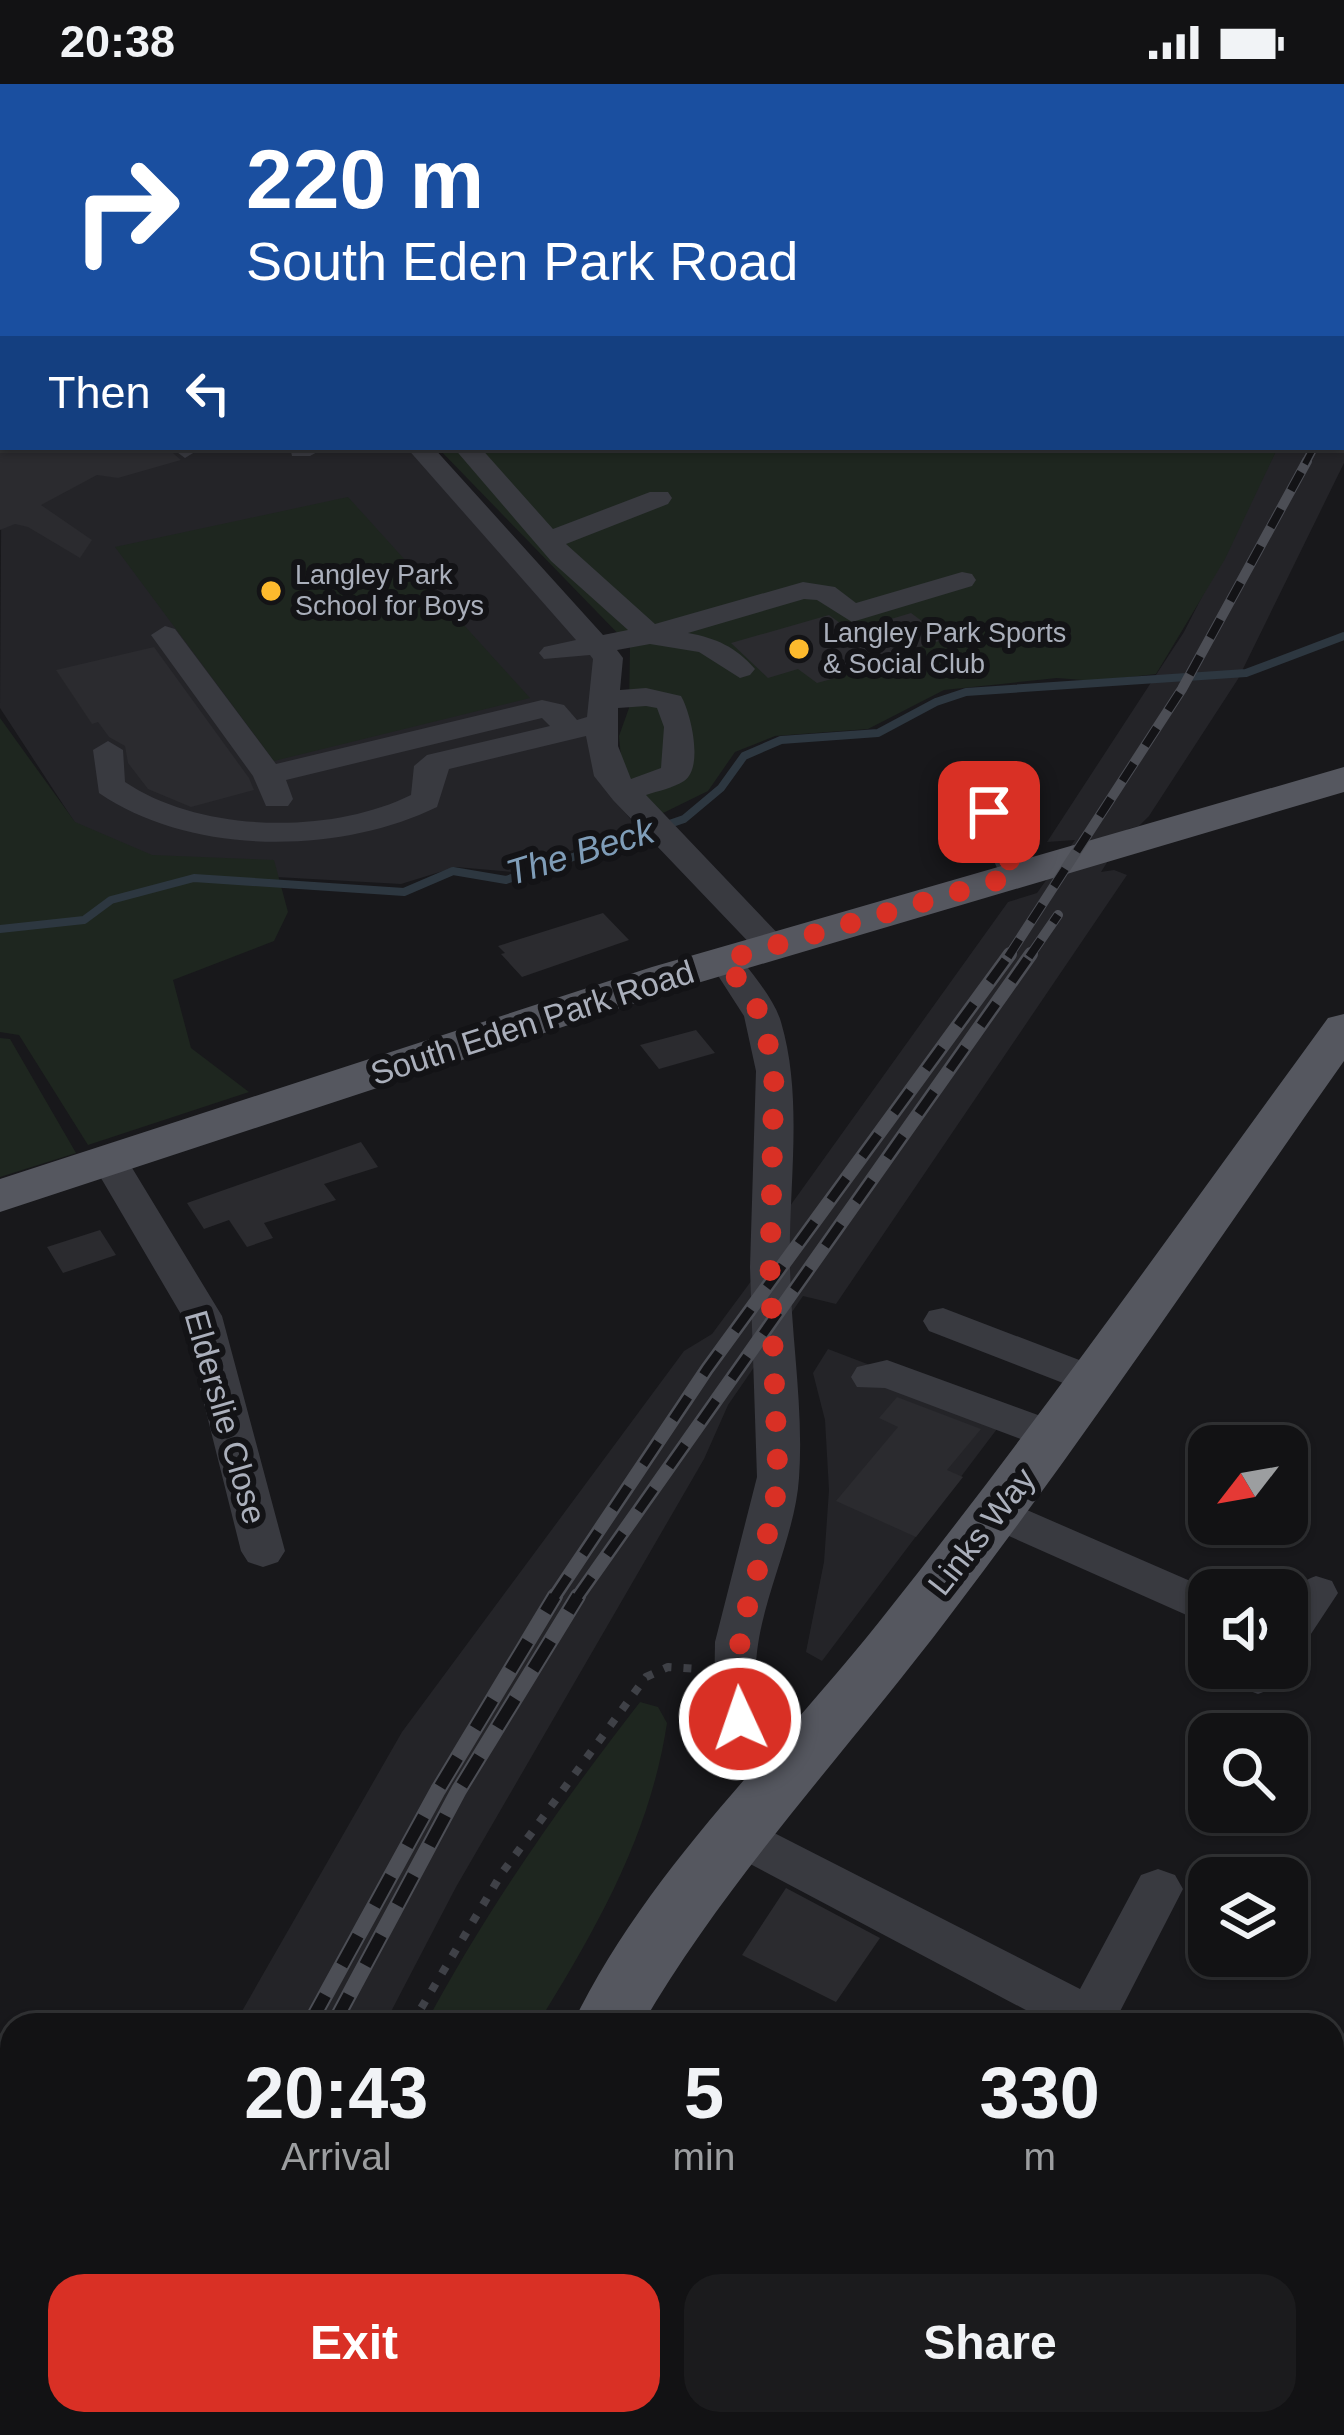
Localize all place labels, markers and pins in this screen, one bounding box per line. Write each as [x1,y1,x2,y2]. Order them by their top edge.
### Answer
place label: Langley Park School for Boys [295,560,484,621]
marker: Langley Park School for Boys [258,578,284,604]
place label: Langley Park Sports & Social Club [823,618,1066,679]
marker: Langley Park Sports & Social Club [786,636,812,662]
pin [938,761,1040,863]

